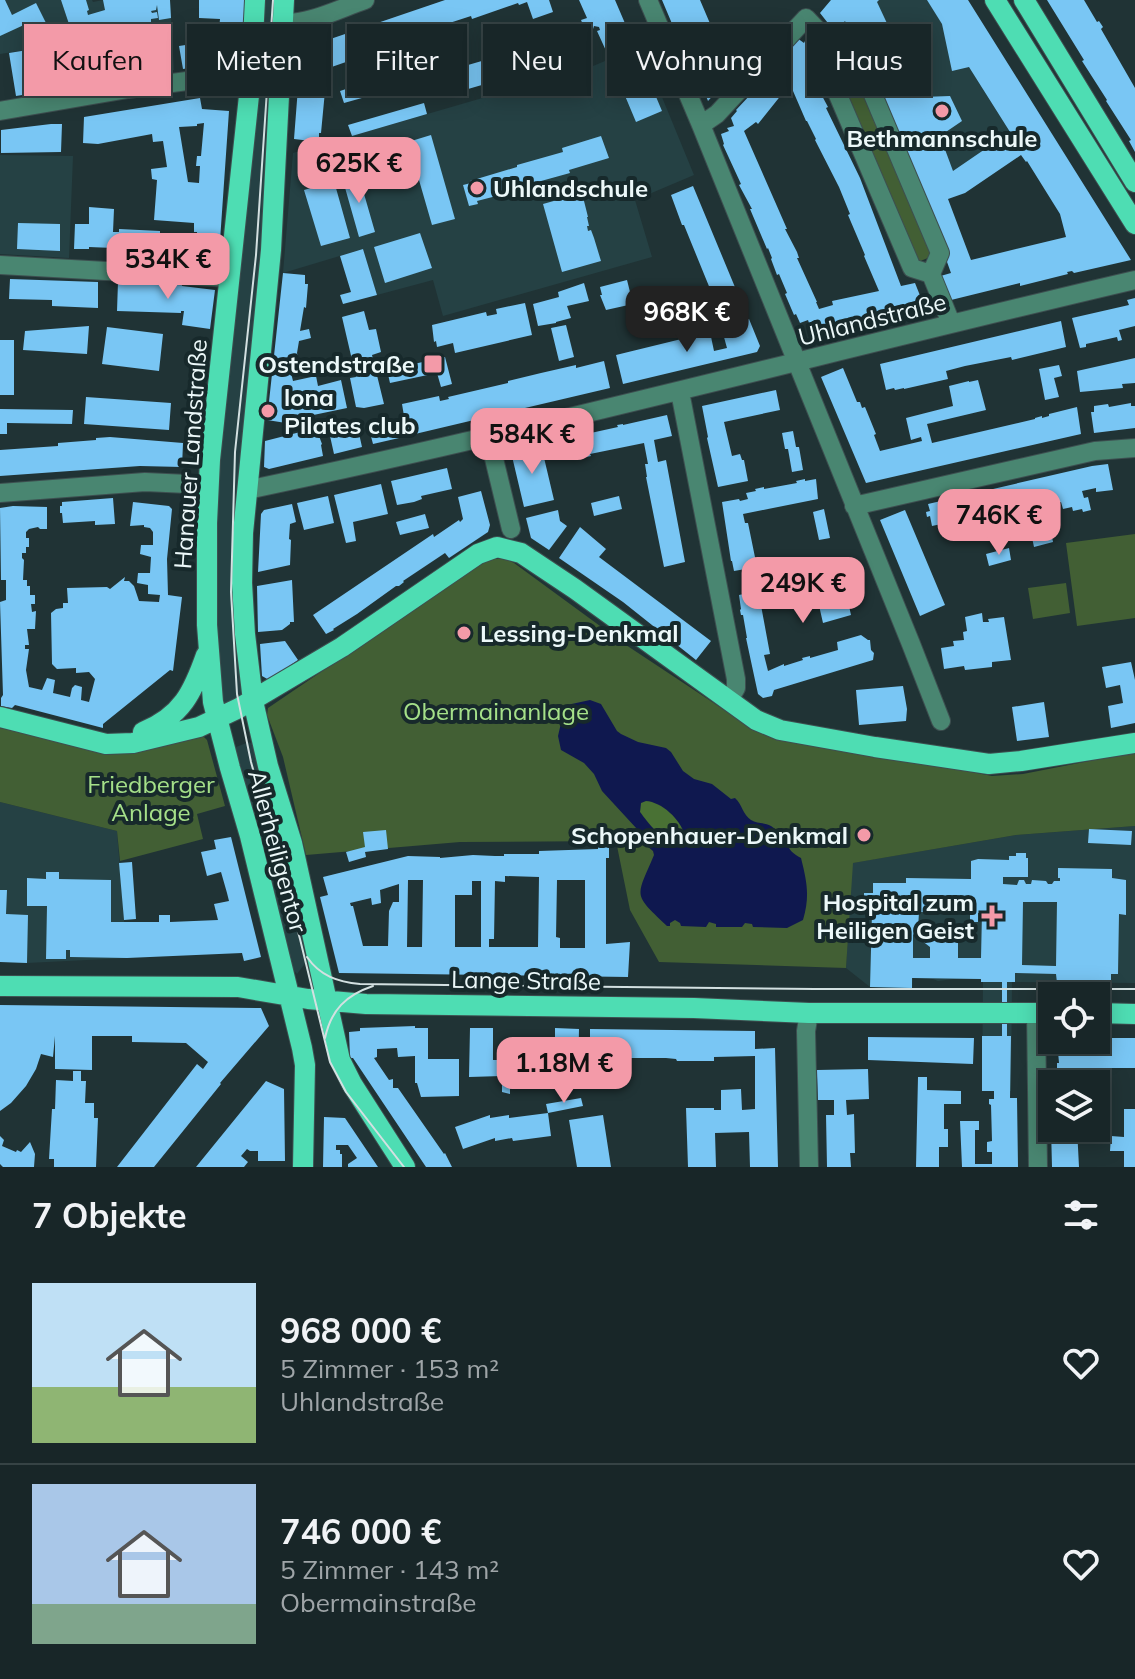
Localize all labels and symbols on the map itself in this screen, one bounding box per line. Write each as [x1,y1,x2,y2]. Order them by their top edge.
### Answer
marker: Bethmannschule [933,102,951,120]
place label: Bethmannschule [847,123,1037,153]
pin: 625K € [294,137,424,205]
place label: Uhlandschule [493,173,648,203]
marker: Uhlandschule [468,179,486,197]
pin: 534K € [103,233,233,301]
pin: 968K € [622,286,752,354]
street label: Uhlandstraße [795,286,949,352]
street label: Hanauer Landstraße [167,338,213,570]
place label: Ostendstraße [258,349,415,379]
marker: Ostendstraße [422,353,444,375]
place label: lona Pilates club [284,382,416,440]
marker: lona Pilates club [259,402,277,420]
pin: 584K € [467,408,597,476]
pin: 746K € [934,489,1064,557]
pin: 249K € [738,557,868,625]
place label: Lessing-Denkmal [480,618,679,648]
marker: Lessing-Denkmal [455,624,473,642]
park label: Obermainanlage [403,696,589,726]
street label: Allerheiligentor [242,766,314,936]
park label: Friedberger Anlage [87,769,215,827]
place label: Schopenhauer-Denkmal [571,820,848,850]
marker: Schopenhauer-Denkmal [855,826,873,844]
place label: Hospital zum Heiligen Geist [816,887,974,945]
marker: Hospital zum Heiligen Geist [981,905,1003,927]
street label: Lange Straße [451,964,601,996]
pin: 1.18M € [490,1037,638,1105]

